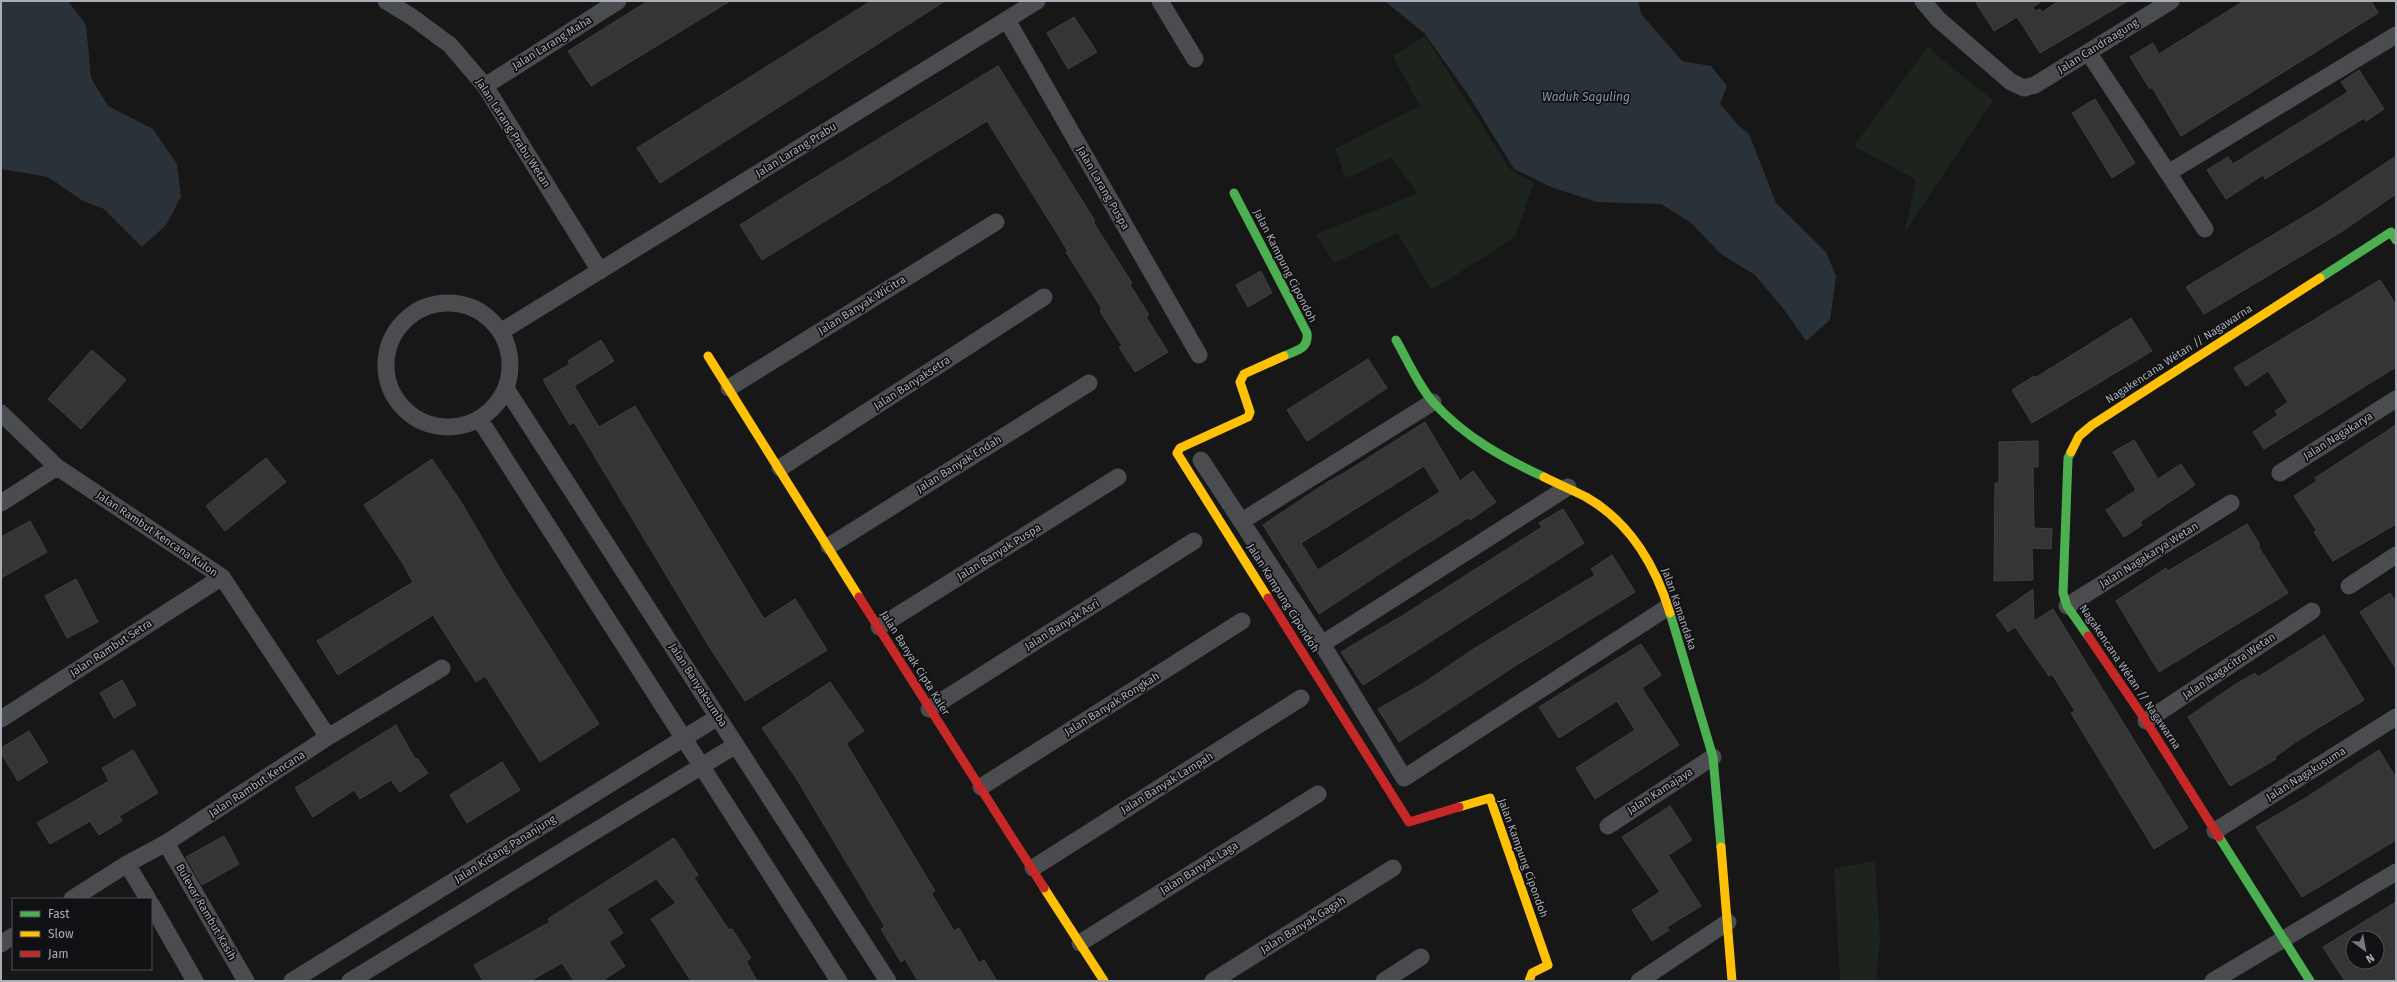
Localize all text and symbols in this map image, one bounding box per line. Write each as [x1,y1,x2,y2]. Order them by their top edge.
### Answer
street label: Jalan Larang Maha [510,13,594,73]
street label: Jalan Candraagung [2055,16,2141,76]
street label: Jalan Larang Prabu Wetan [473,76,553,190]
water label: Waduk Saguling [1542,90,1630,104]
street label: Jalan Larang Prabu [753,120,839,180]
street label: Jalan Larang Puspa [1074,144,1132,232]
street label: Jalan Kampung Cipondoh [1251,207,1319,325]
street label: Jalan Banyak Wicitra [816,273,908,337]
street label: Nagakencana Wétan // Nagawarna [2103,302,2255,406]
street label: Jalan Banyaksetra [871,353,953,413]
street label: Jalan Nagakarya [2301,409,2375,463]
street label: Jalan Banyak Endah [914,433,1004,495]
street label: Jalan Rambut Kencana Kulon [94,488,220,580]
street label: Jalan Nagakarya Wetan [2097,519,2201,591]
street label: Jalan Banyak Puspa [955,521,1043,583]
street label: Jalan Kampung Cipondoh [1244,541,1322,655]
street label: Jalan Kamandaka [1659,566,1699,652]
street label: Jalan Banyak Asri [1022,597,1102,653]
street label: Nagakencana Wétan // Nagawarna [2077,602,2183,752]
street label: Jalan Banyak Cipta Kaler [877,608,953,718]
street label: Jalan Rambut Setra [67,617,155,679]
street label: Jalan Nagacitra Wetan [2180,630,2278,702]
street label: Jalan Banyaksumba [666,641,730,729]
street label: Jalan Banyak Rongkah [1062,669,1162,739]
street label: Jalan Nagakusuma [2264,744,2348,804]
street label: Jalan Rambut Kencana [207,748,307,820]
street label: Jalan Banyak Lampah [1119,749,1215,817]
street label: Jalan Kamajaya [1625,765,1695,817]
street label: Jalan Kampung Cipondoh [1495,797,1551,919]
street label: Jalan Kidang Pananjung [452,812,558,886]
street label: Jalan Banyak Laga [1158,839,1240,897]
street label: Bulevar Rambut Kasih [173,861,239,963]
street label: Jalan Banyak Gagah [1258,894,1348,956]
legend [12,898,152,970]
text: Fast [48,907,70,921]
text: Slow [48,927,74,941]
north arrow [2345,930,2385,970]
text: Jam [48,947,68,961]
text: N [2363,951,2377,966]

